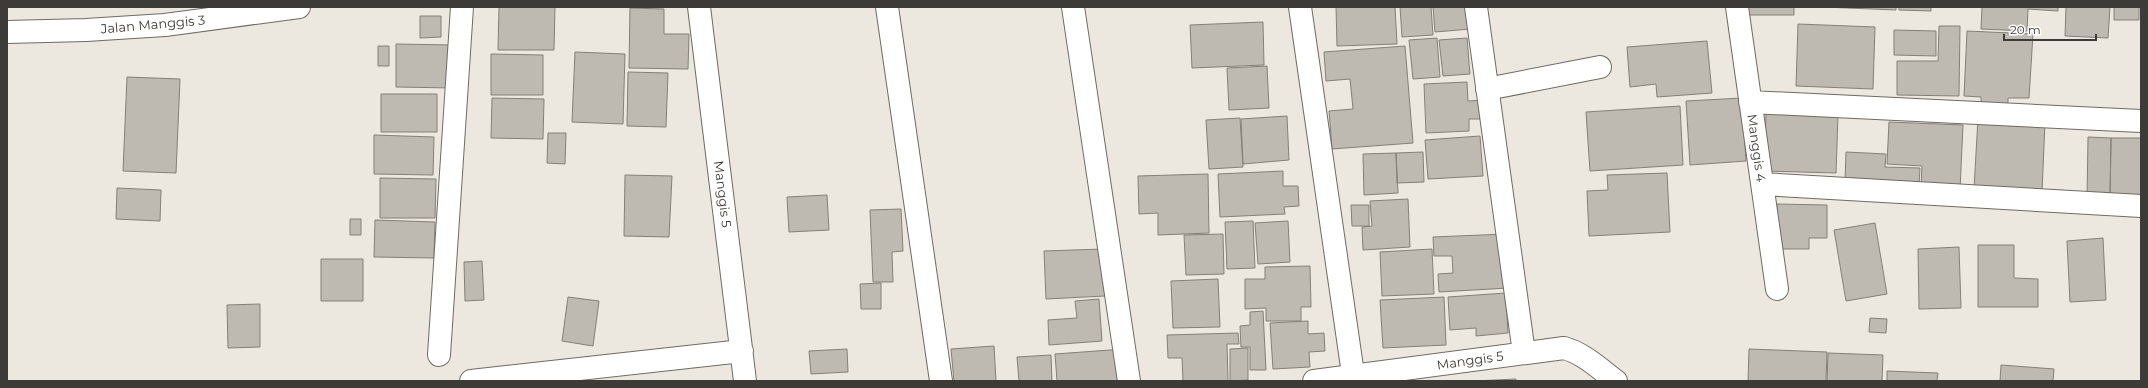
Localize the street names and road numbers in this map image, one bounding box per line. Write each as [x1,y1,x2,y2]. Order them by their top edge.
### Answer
street label: Jalan Manggis 3 [99,11,206,37]
street label: Manggis 4 [1744,113,1770,183]
street label: Manggis 5 [711,160,735,228]
street label: Manggis 5 [1436,347,1504,373]

